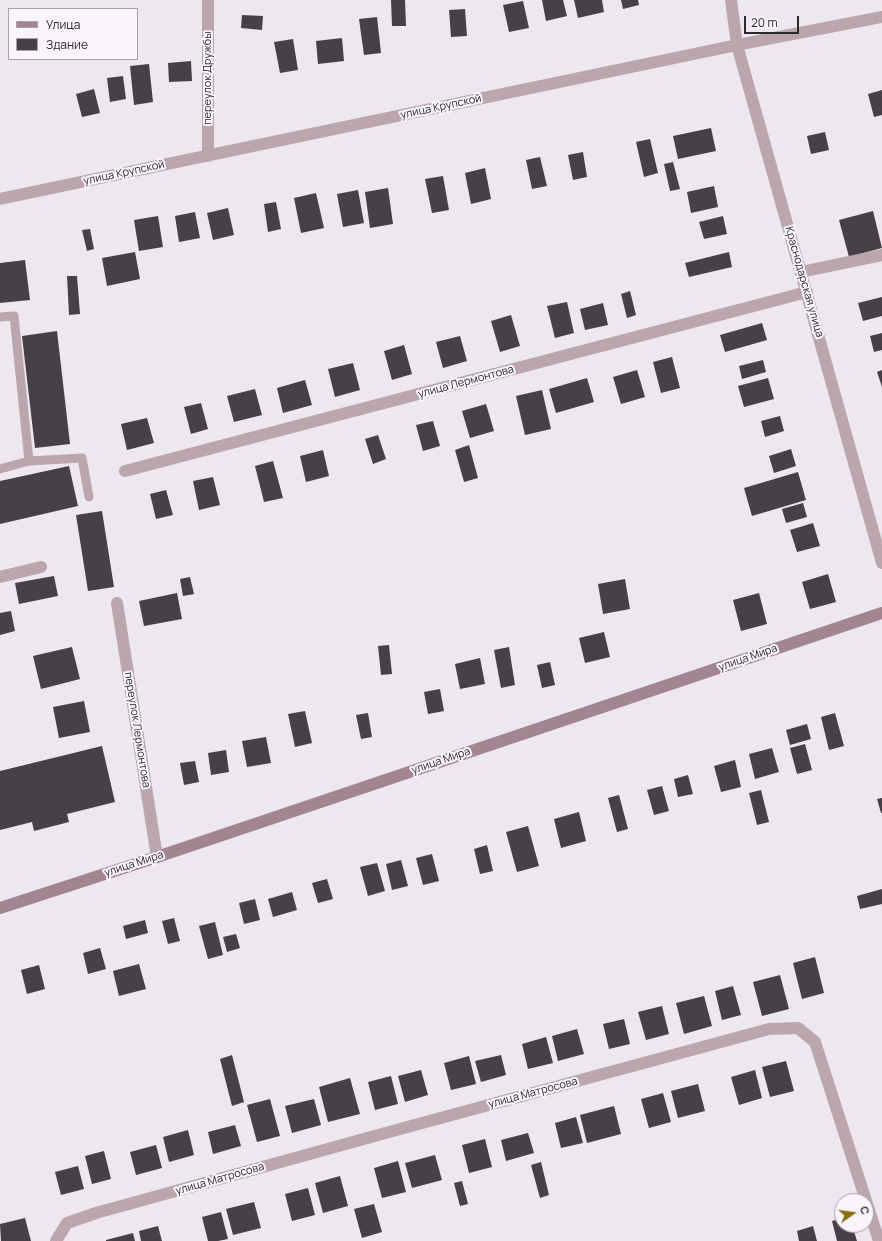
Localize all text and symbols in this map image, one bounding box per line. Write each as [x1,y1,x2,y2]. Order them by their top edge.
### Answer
legend [8,8,138,60]
scale bar [746,8,801,34]
text: 20 m [751,14,778,31]
text: Улица [46,16,80,33]
street label: переулок Дружбы [201,31,215,125]
text: Здание [46,36,88,53]
street label: улица Крупской [399,92,483,122]
street label: улица Крупской [82,158,166,188]
street label: Краснодарская улица [782,225,826,339]
street label: улица Лермонтова [417,363,515,401]
street label: улица Мира [717,642,779,674]
street label: переулок Лермонтова [121,671,153,789]
street label: улица Мира [410,745,472,777]
street label: улица Мира [103,848,165,880]
street label: улица Матросова [487,1075,579,1111]
street label: улица Матросова [174,1160,266,1198]
north arrow [834,1193,874,1233]
text: С [857,1204,873,1216]

